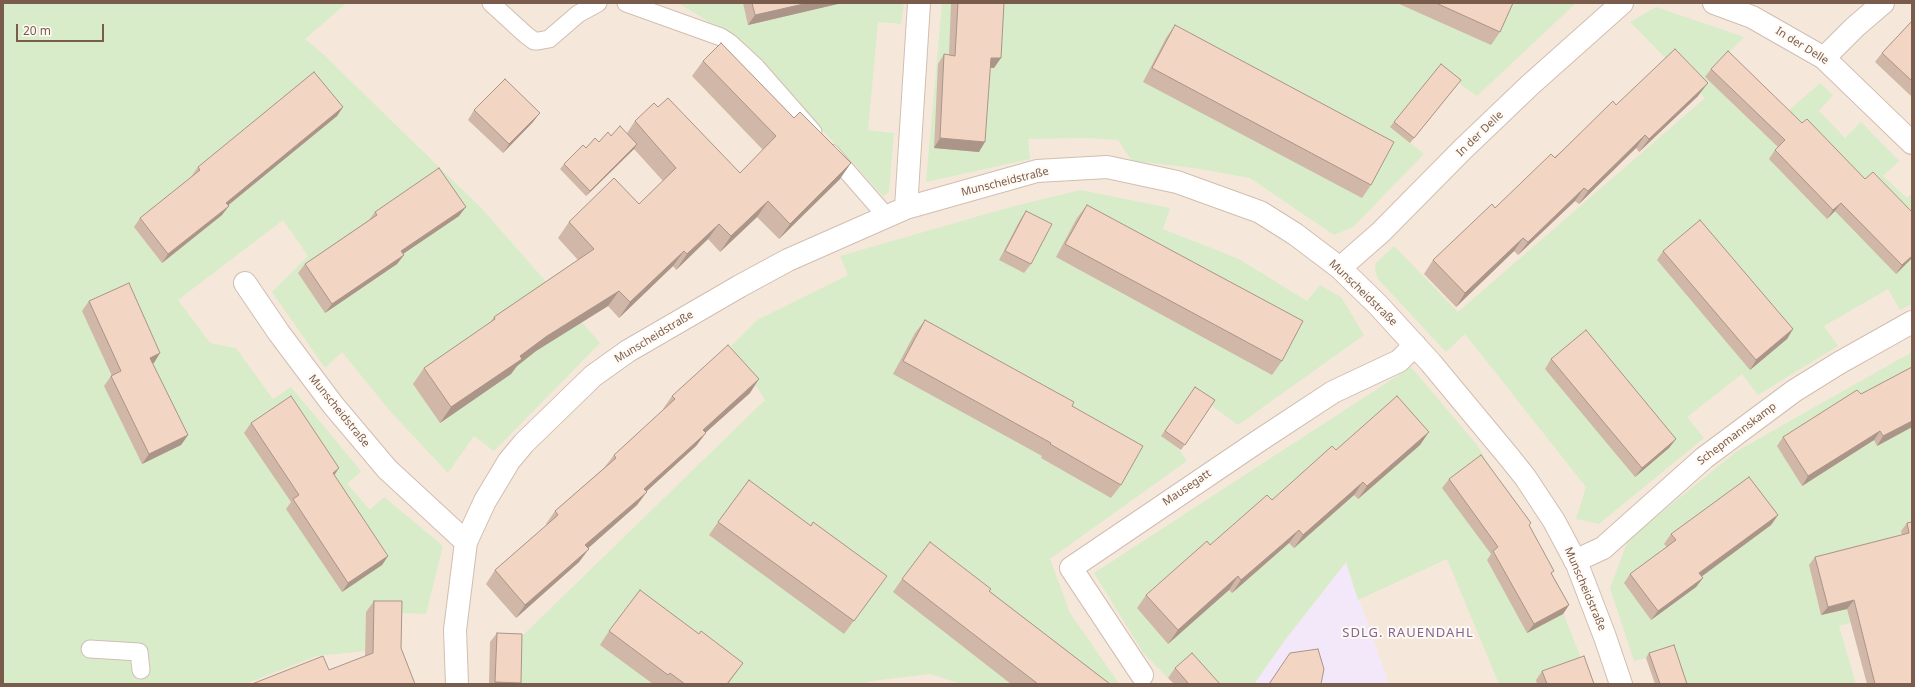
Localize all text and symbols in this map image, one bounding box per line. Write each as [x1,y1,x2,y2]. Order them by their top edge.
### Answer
scale bar [18,16,106,42]
text: 20 m [23,22,51,39]
street label: In der Delle [1773,25,1831,67]
street label: In der Delle [1454,108,1506,160]
street label: Munscheidstraße [960,165,1050,199]
street label: Munscheidstraße [1326,257,1400,329]
street label: Munscheidstraße [612,308,696,366]
street label: Munscheidstraße [306,372,372,450]
street label: Schepmannskamp [1695,400,1779,468]
street label: Mausegatt [1160,467,1214,509]
street label: Munscheidstraße [1561,545,1609,633]
district label: SDLG. RAUENDAHL [1342,625,1474,641]

